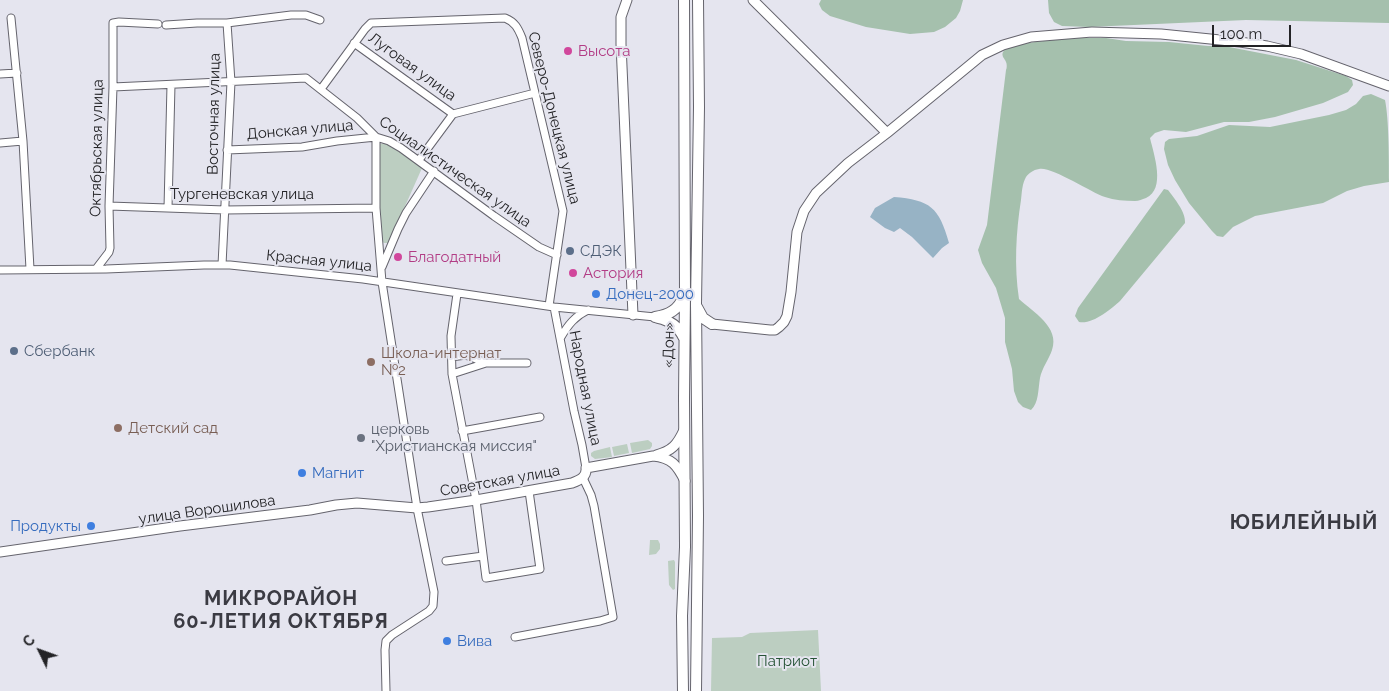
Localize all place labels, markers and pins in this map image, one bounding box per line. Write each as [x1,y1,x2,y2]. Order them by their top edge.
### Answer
place label: Высота [578,42,631,60]
marker: Высота [562,45,574,57]
place label: СДЭК [580,242,622,260]
marker: СДЭК [564,245,576,257]
place label: Благодатный [408,248,501,266]
marker: Благодатный [392,251,404,263]
place label: Астория [583,264,643,282]
marker: Астория [567,267,579,279]
place label: Донец-2000 [606,285,694,303]
marker: Донец-2000 [590,288,602,300]
place label: Сбербанк [24,342,95,360]
place label: Школа-интернат №2 [381,344,501,379]
marker: Сбербанк [8,345,20,357]
marker: Школа-интернат №2 [365,356,377,368]
place label: Детский сад [128,419,218,437]
place label: церковь "Христианская миссия" [371,420,537,455]
marker: Детский сад [112,422,124,434]
marker: церковь "Христианская миссия" [355,432,367,444]
place label: Магнит [312,464,364,482]
marker: Магнит [296,467,308,479]
place label: Продукты [10,517,81,535]
marker: Продукты [85,520,97,532]
place label: Вива [457,632,492,650]
marker: Вива [441,635,453,647]

